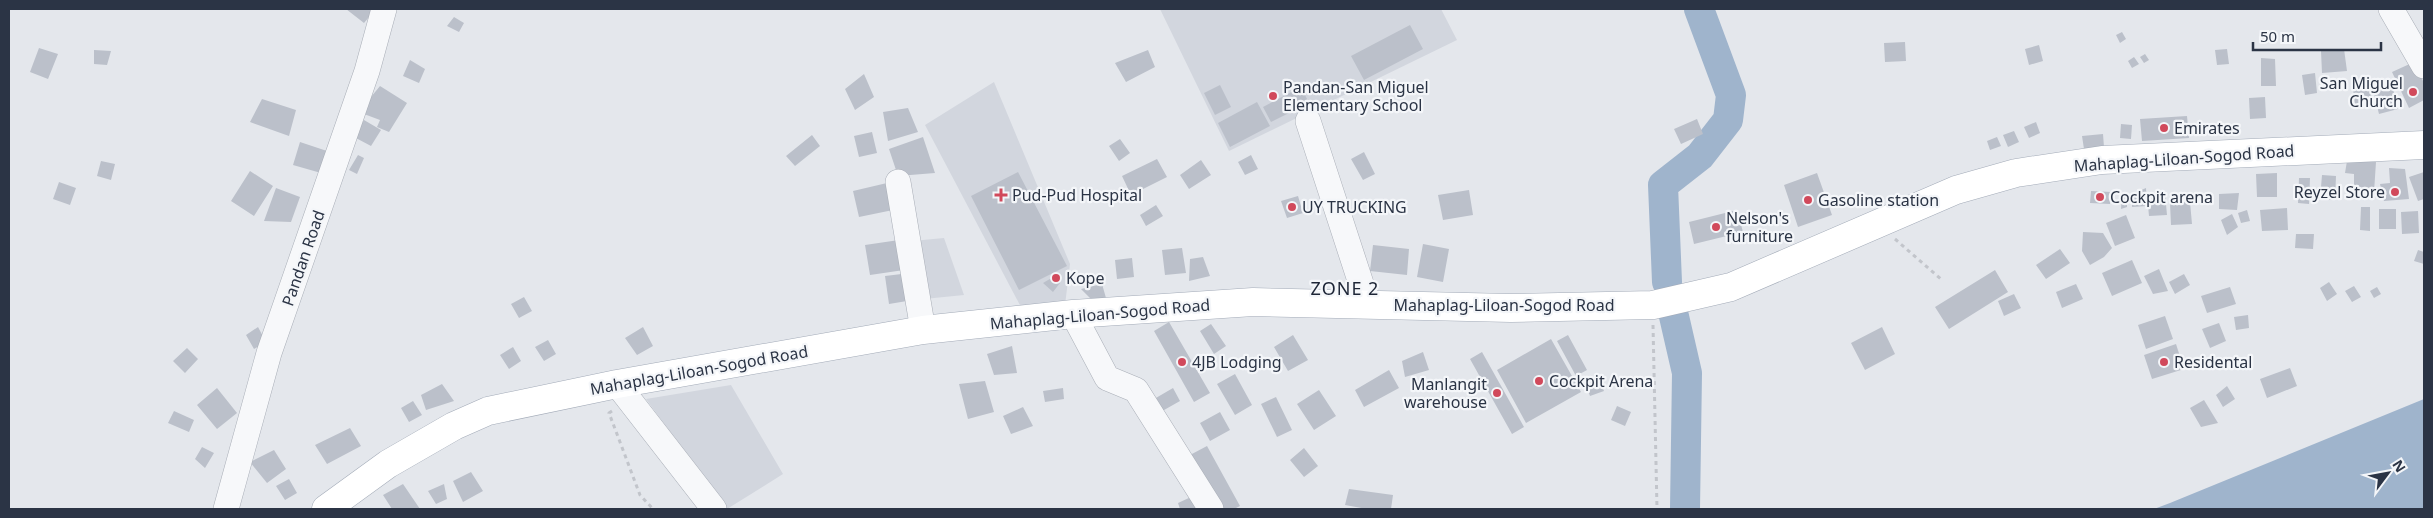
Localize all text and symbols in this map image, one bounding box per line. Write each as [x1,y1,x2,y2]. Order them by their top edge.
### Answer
scale bar [2253,20,2380,52]
text: 50 m [2260,26,2295,46]
place label: San Miguel Church [2320,72,2403,112]
place label: Pandan-San Miguel Elementary School [1283,76,1429,116]
marker: San Miguel Church [2407,86,2419,98]
marker: Pandan-San Miguel Elementary School [1267,90,1279,102]
place label: Emirates [2174,117,2240,139]
marker: Emirates [2158,122,2170,134]
street label: Mahaplag-Liloan-Sogod Road [2073,139,2295,177]
place label: Reyzel Store [2294,181,2385,203]
place label: Pud-Pud Hospital [1012,184,1142,206]
place label: Cockpit arena [2110,186,2213,208]
marker: Reyzel Store [2389,186,2401,198]
marker: Pud-Pud Hospital [994,188,1008,202]
place label: Gasoline station [1818,189,1939,211]
marker: Cockpit arena [2094,191,2106,203]
marker: Gasoline station [1802,194,1814,206]
place label: UY TRUCKING [1302,196,1407,218]
marker: UY TRUCKING [1286,201,1298,213]
street label: Pandan Road [276,207,330,309]
place label: Nelson's furniture [1726,207,1793,247]
marker: Nelson's furniture [1710,221,1722,233]
place label: Kope [1066,267,1104,289]
marker: Kope [1050,272,1062,284]
district label: ZONE 2 [1311,276,1379,300]
street label: Mahaplag-Liloan-Sogod Road [989,293,1211,335]
street label: Mahaplag-Liloan-Sogod Road [1393,294,1615,316]
street label: Mahaplag-Liloan-Sogod Road [588,340,810,400]
place label: 4JB Lodging [1192,351,1282,373]
place label: Residental [2174,351,2252,373]
marker: 4JB Lodging [1176,356,1188,368]
marker: Residental [2158,356,2170,368]
place label: Cockpit Arena [1549,370,1653,392]
place label: Manlangit warehouse [1404,373,1487,413]
marker: Cockpit Arena [1533,375,1545,387]
marker: Manlangit warehouse [1491,387,1503,399]
north arrow [2363,448,2413,498]
text: N [2388,456,2411,476]

